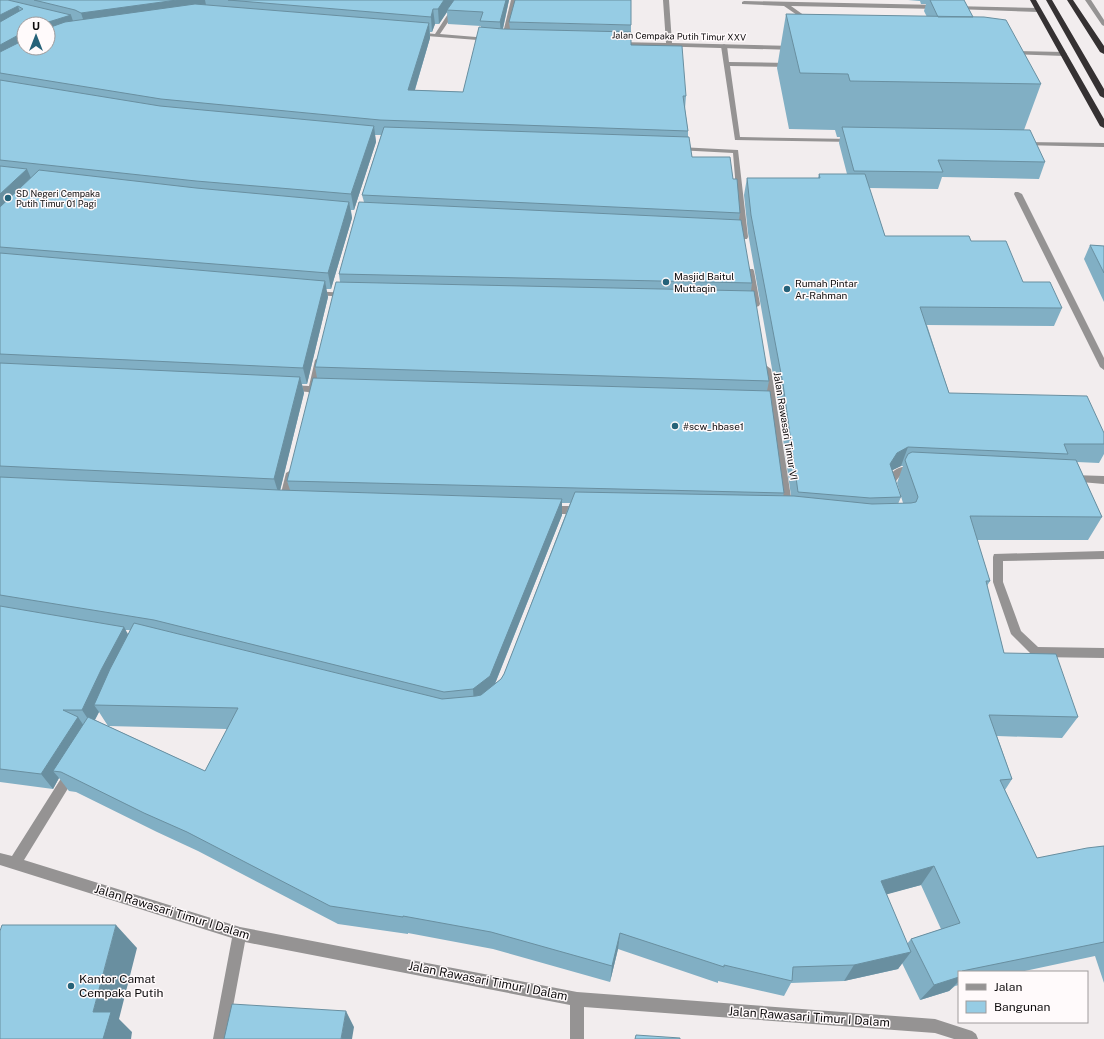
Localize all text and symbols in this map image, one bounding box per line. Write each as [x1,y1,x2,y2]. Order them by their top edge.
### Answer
north arrow [16,16,56,56]
text: U [32,20,40,32]
street label: Jalan Cempaka Putih Timur XXV [612,29,746,43]
place label: SD Negeri Cempaka Putih Timur 01 Pagi [16,188,100,209]
marker: SD Negeri Cempaka Putih Timur 01 Pagi [3,193,13,203]
place label: Masjid Baitul Muttaqin [674,270,734,294]
marker: Masjid Baitul Muttaqin [661,277,671,287]
place label: Rumah Pintar Ar-Rahman [795,277,858,301]
marker: Rumah Pintar Ar-Rahman [782,284,792,294]
street label: Jalan Rawasari Timur VI [772,371,800,481]
place label: #scw_hbase1 [683,420,744,432]
marker: #scw_hbase1 [670,421,680,431]
street label: Jalan Rawasari Timur I Dalam [93,882,251,942]
street label: Jalan Rawasari Timur I Dalam [407,959,569,1003]
legend [958,971,1088,1023]
place label: Kantor Camat Cempaka Putih [79,972,164,1000]
text: Jalan [994,980,1023,994]
marker: Kantor Camat Cempaka Putih [66,981,76,991]
text: Bangunan [994,1000,1050,1014]
street label: Jalan Rawasari Timur I Dalam [728,1004,890,1030]

